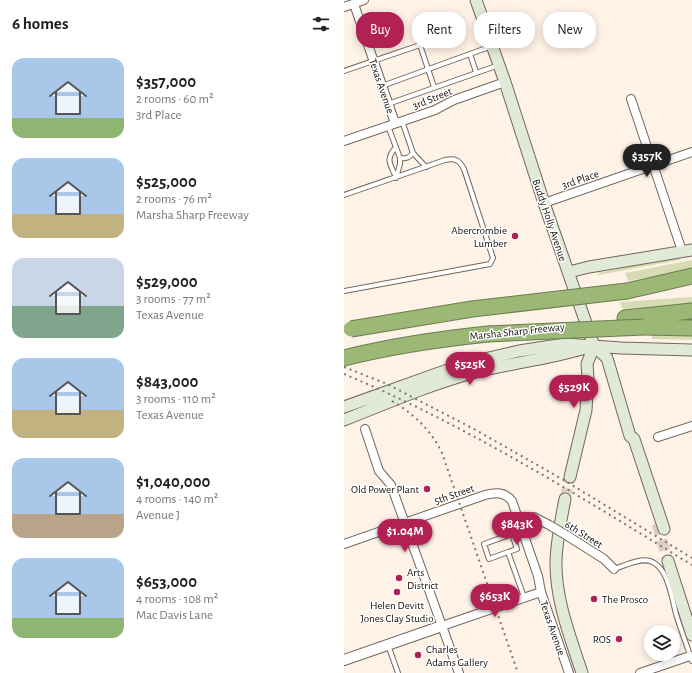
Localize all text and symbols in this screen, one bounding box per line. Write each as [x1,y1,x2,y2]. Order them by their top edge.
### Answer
chip: Buy [356,12,404,48]
chip: Rent [412,12,466,48]
chip: Filters [474,12,535,48]
chip: New [543,12,596,48]
icon: filters [310,13,332,35]
text: 6 homes [12,15,68,32]
street label: Texas Avenue [367,57,396,115]
text: $357,000 [136,73,196,90]
icon: home [44,74,92,122]
street label: 3rd Street [411,85,454,111]
text: 2 rooms · 60 m² [136,93,213,106]
text: 3rd Place [136,109,181,122]
pin: $357K [619,144,675,178]
text: $357K [632,150,662,163]
street label: 3rd Place [560,168,600,191]
text: $525,000 [136,173,197,190]
icon: home [44,174,92,222]
street label: Buddy Holly Avenue [530,178,569,263]
text: 2 rooms · 76 m² [136,193,212,206]
text: Marsha Sharp Freeway [136,209,249,222]
place label: Abercrombie Lumber [451,225,507,249]
marker: Abercrombie Lumber [510,231,520,241]
text: $529,000 [136,273,198,290]
icon: home [44,274,92,322]
text: 3 rooms · 77 m² [136,293,211,306]
text: Texas Avenue [136,309,204,322]
street label: Marsha Sharp Freeway [469,321,565,342]
pin: $525K [442,352,498,386]
text: $525K [455,358,485,371]
text: $843,000 [136,373,198,390]
icon: home [44,374,92,422]
pin: $529K [546,375,602,409]
text: $529K [558,381,590,394]
text: 3 rooms · 110 m² [136,393,216,406]
text: Texas Avenue [136,409,204,422]
text: $1,040,000 [136,473,210,490]
icon: home [44,474,92,522]
street label: 5th Street [433,482,476,506]
place label: Old Power Plant [351,484,419,495]
marker: Old Power Plant [422,484,432,494]
text: 4 rooms · 140 m² [136,493,218,506]
text: Avenue J [136,509,180,522]
pin: $843K [489,512,545,546]
text: $843K [501,518,533,531]
pin: $1.04M [372,519,438,553]
street label: 6th Street [563,519,605,551]
text: $1.04M [386,525,424,538]
place label: Arts District [407,567,439,591]
text: $653,000 [136,573,197,590]
marker: Arts District [394,573,404,583]
icon: home [44,574,92,622]
pin: $653K [467,584,523,618]
marker: Helen Devitt Jones Clay Studio [392,587,402,597]
text: $653K [480,590,510,603]
text: 4 rooms · 108 m² [136,593,218,606]
marker: The Prosco [589,594,599,604]
place label: The Prosco [602,594,648,605]
street label: Texas Avenue [538,599,567,657]
place label: Helen Devitt Jones Clay Studio [360,600,434,624]
text: Mac Davis Lane [136,609,213,622]
map controls [644,625,680,661]
button: layers [644,625,680,661]
place label: ROS [593,634,611,645]
marker: ROS [614,634,624,644]
place label: Charles Adams Gallery [426,644,488,668]
marker: Charles Adams Gallery [413,650,423,660]

